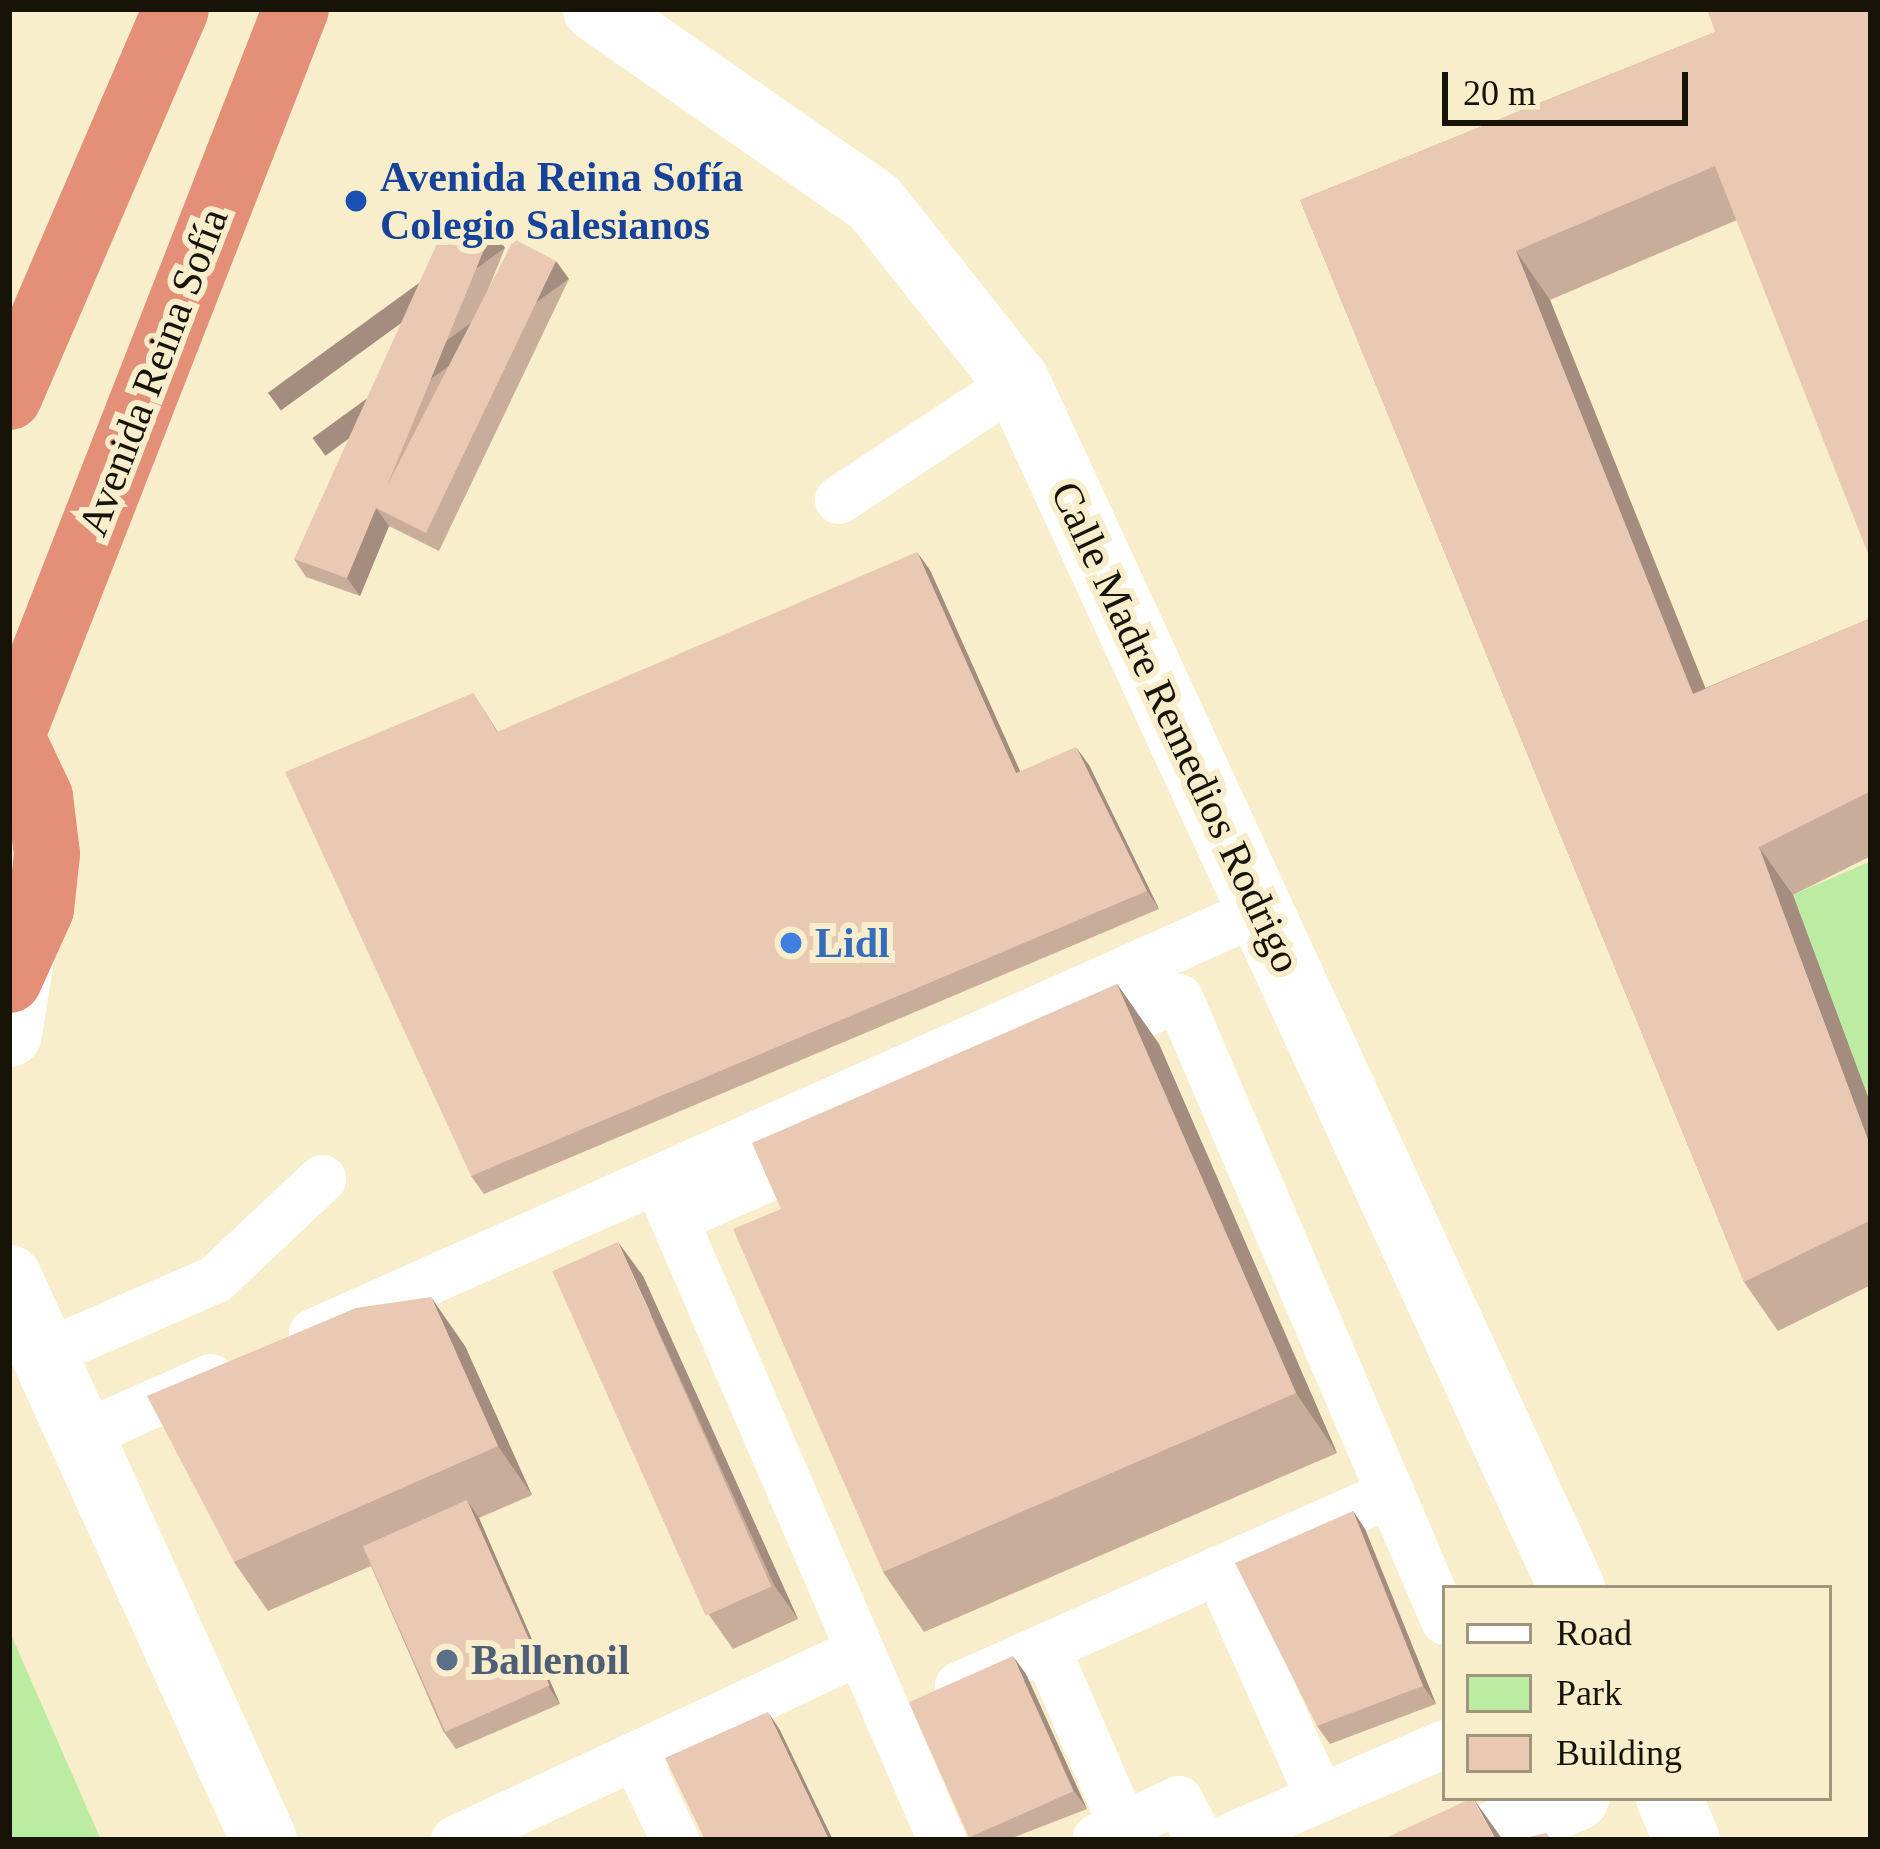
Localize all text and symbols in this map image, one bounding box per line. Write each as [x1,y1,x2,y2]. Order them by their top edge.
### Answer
scale bar [1448,48,1694,122]
text: 20 m [1463,73,1536,113]
place label: Avenida Reina Sofía Colegio Salesianos [380,152,743,250]
marker: Avenida Reina Sofía Colegio Salesianos [343,188,369,214]
street label: Avenida Reina Sofía [67,201,239,543]
street label: Calle Madre Remedios Rodrigo [1040,474,1312,980]
place label: Lidl [815,918,890,968]
marker: Lidl [778,930,804,956]
legend [1442,1585,1832,1801]
text: Road [1556,1613,1632,1653]
place label: Ballenoil [471,1635,630,1685]
marker: Ballenoil [434,1647,460,1673]
text: Park [1556,1673,1622,1713]
text: Building [1556,1733,1682,1773]

